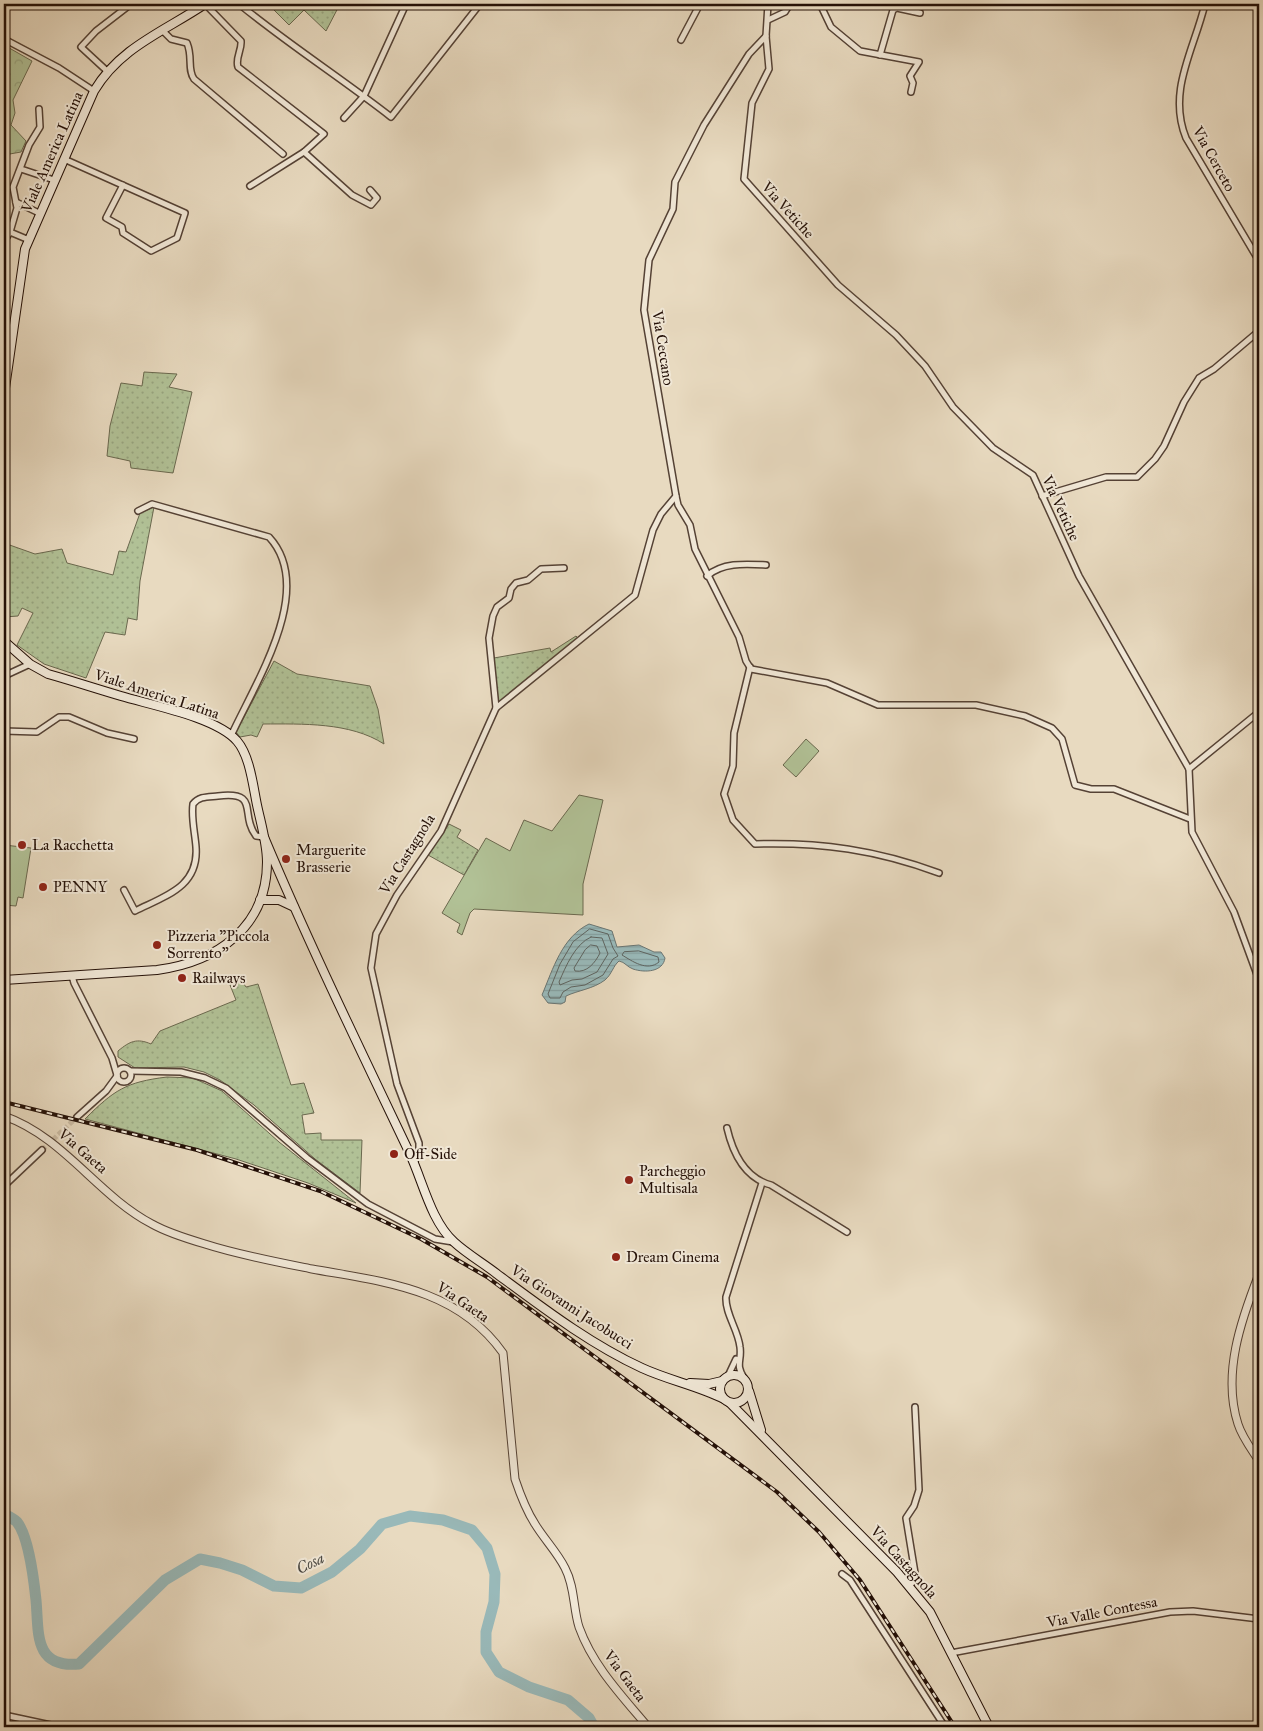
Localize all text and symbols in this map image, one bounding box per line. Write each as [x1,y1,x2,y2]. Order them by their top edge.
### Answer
street label: Viale America Latina [17,88,87,216]
street label: Via Cerceto [1188,122,1239,195]
street label: Via Vetiche [757,177,818,242]
street label: Via Ceccano [648,308,678,387]
street label: Via Vetiche [1038,472,1084,544]
street label: Viale America Latina [91,665,222,723]
street label: Via Castagnola [375,810,439,898]
place label: La Racchetta [32,836,114,854]
marker: La Racchetta [16,839,28,851]
place label: Marguerite Brasserie [296,841,366,876]
marker: Marguerite Brasserie [280,853,292,865]
place label: PENNY [53,878,108,896]
marker: PENNY [37,881,49,893]
place label: Pizzeria "Piccola Sorrento" [167,927,270,962]
marker: Pizzeria "Piccola Sorrento" [151,939,163,951]
place label: Railways [192,969,245,987]
marker: Railways [176,972,188,984]
street label: Via Gaeta [54,1124,112,1178]
place label: Off-Side [404,1145,457,1163]
marker: Off-Side [388,1148,400,1160]
place label: Parcheggio Multisala [639,1162,706,1197]
marker: Parcheggio Multisala [623,1174,635,1186]
place label: Dream Cinema [626,1248,720,1266]
marker: Dream Cinema [610,1251,622,1263]
street label: Via Giovanni Jacobucci [506,1260,636,1354]
street label: Via Gaeta [433,1277,493,1326]
street label: Via Castagnola [866,1521,942,1602]
water label: Cosa [293,1548,327,1578]
street label: Via Valle Contessa [1044,1592,1159,1632]
street label: Via Gaeta [599,1646,650,1706]

